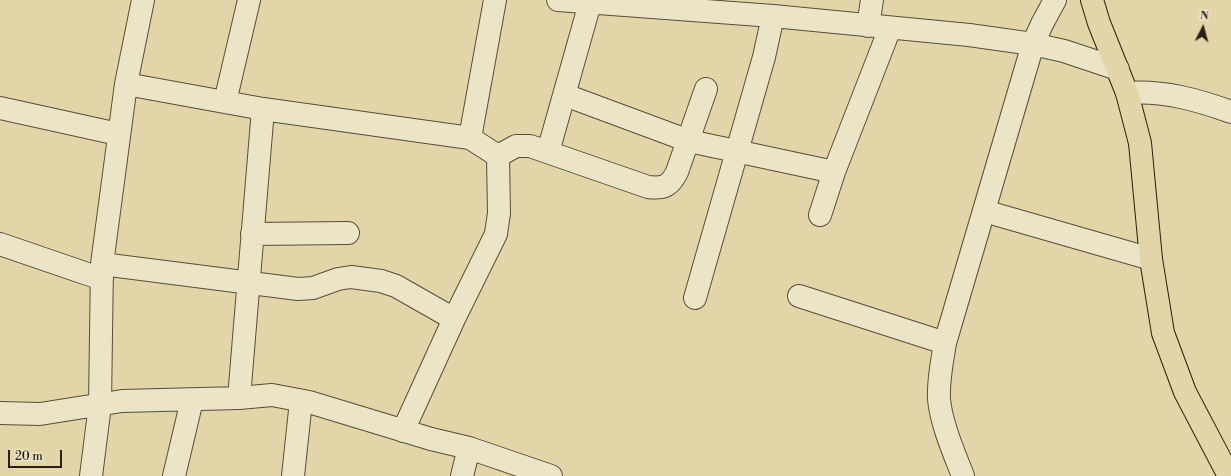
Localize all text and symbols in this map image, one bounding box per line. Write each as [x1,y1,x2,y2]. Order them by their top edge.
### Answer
north arrow [1183,8,1223,48]
text: N [1199,9,1209,23]
scale bar [10,442,64,468]
text: 20 m [15,449,43,464]

